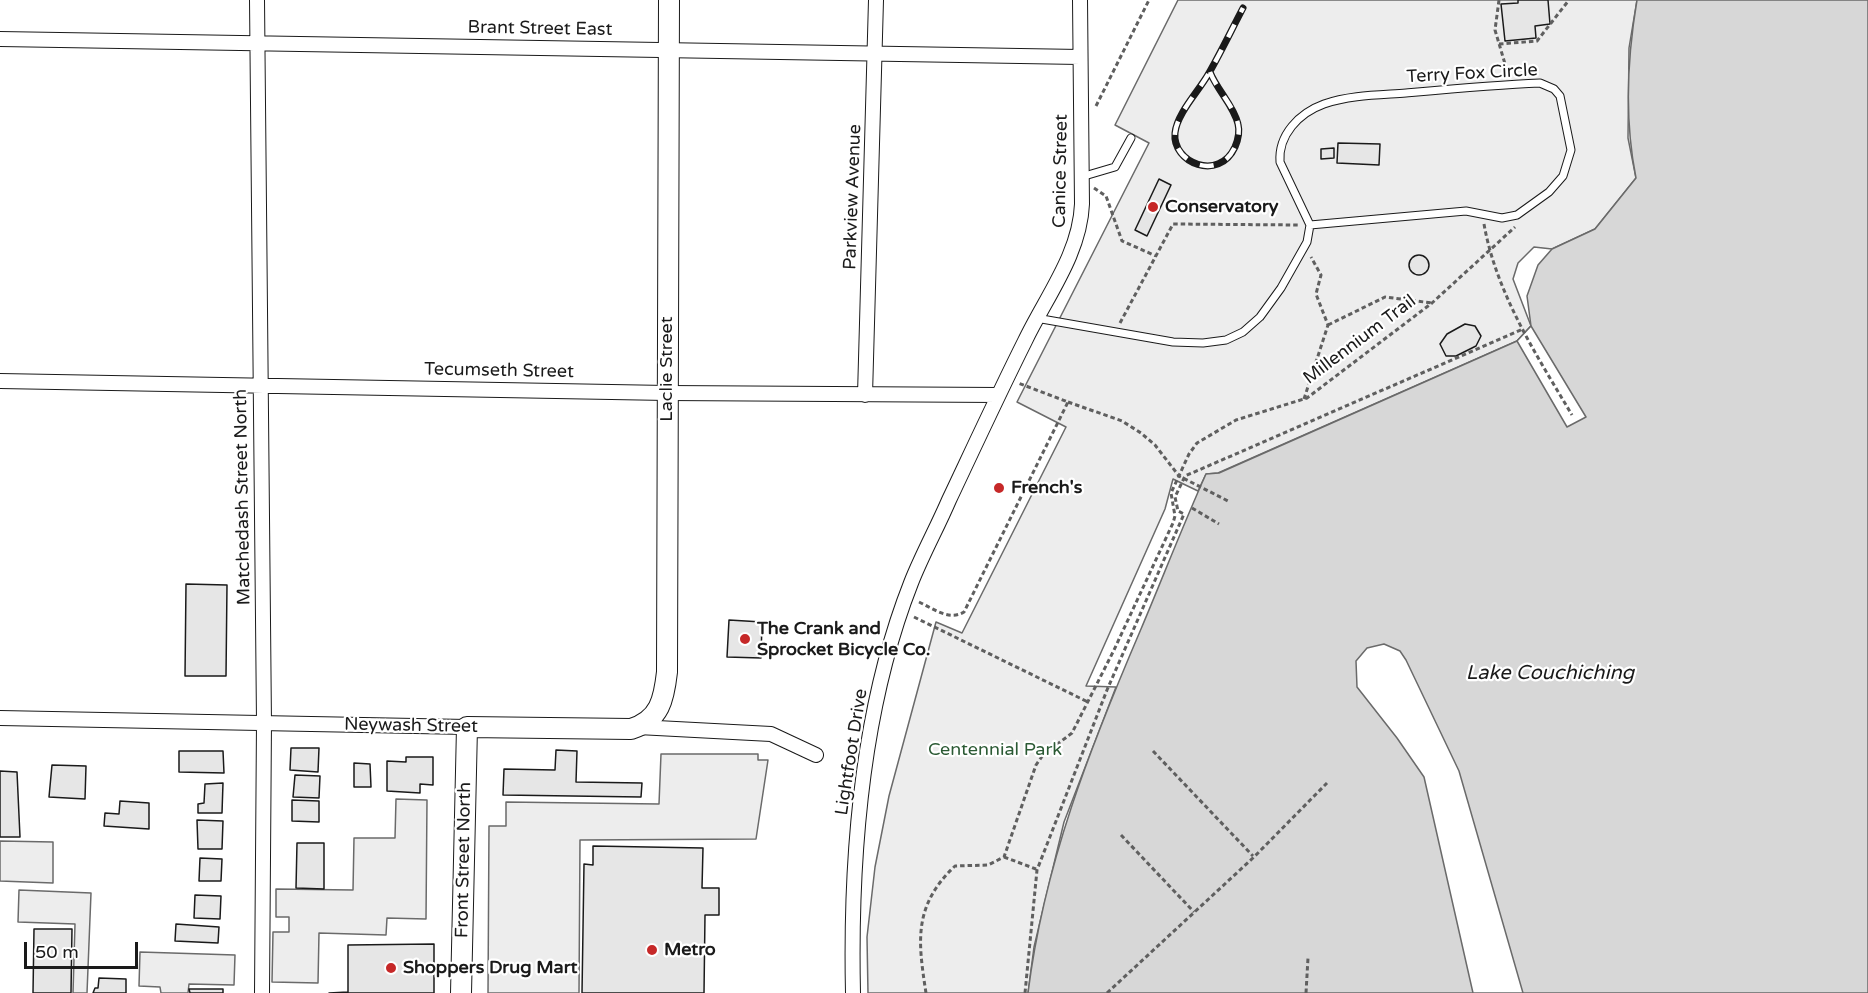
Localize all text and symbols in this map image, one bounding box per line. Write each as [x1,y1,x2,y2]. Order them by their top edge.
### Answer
street label: Brant Street East [467,17,613,41]
street label: Terry Fox Circle [1406,60,1538,88]
street label: Canice Street [1049,114,1073,228]
street label: Parkview Avenue [840,124,866,270]
place label: Conservatory [1165,196,1278,218]
marker: Conservatory [1146,200,1160,214]
street label: Millennium Trail [1299,291,1421,389]
street label: Laclie Street [656,316,678,422]
street label: Tecumseth Street [424,359,574,383]
street label: Matchedash Street North [230,389,256,605]
place label: French's [1011,477,1082,499]
marker: French's [992,481,1006,495]
place label: The Crank and Sprocket Bicycle Co. [757,618,930,660]
marker: The Crank and Sprocket Bicycle Co. [738,632,752,646]
water label: Lake Couchiching [1466,662,1634,686]
street label: Lightfoot Drive [831,687,873,817]
street label: Neywash Street [344,714,478,738]
park label: Centennial Park [928,739,1062,761]
street label: Front Street North [452,782,476,938]
scale bar [27,930,141,968]
place label: Metro [664,939,716,961]
text: 50 m [35,941,79,963]
marker: Metro [645,943,659,957]
place label: Shoppers Drug Mart [403,957,577,979]
marker: Shoppers Drug Mart [384,961,398,975]

